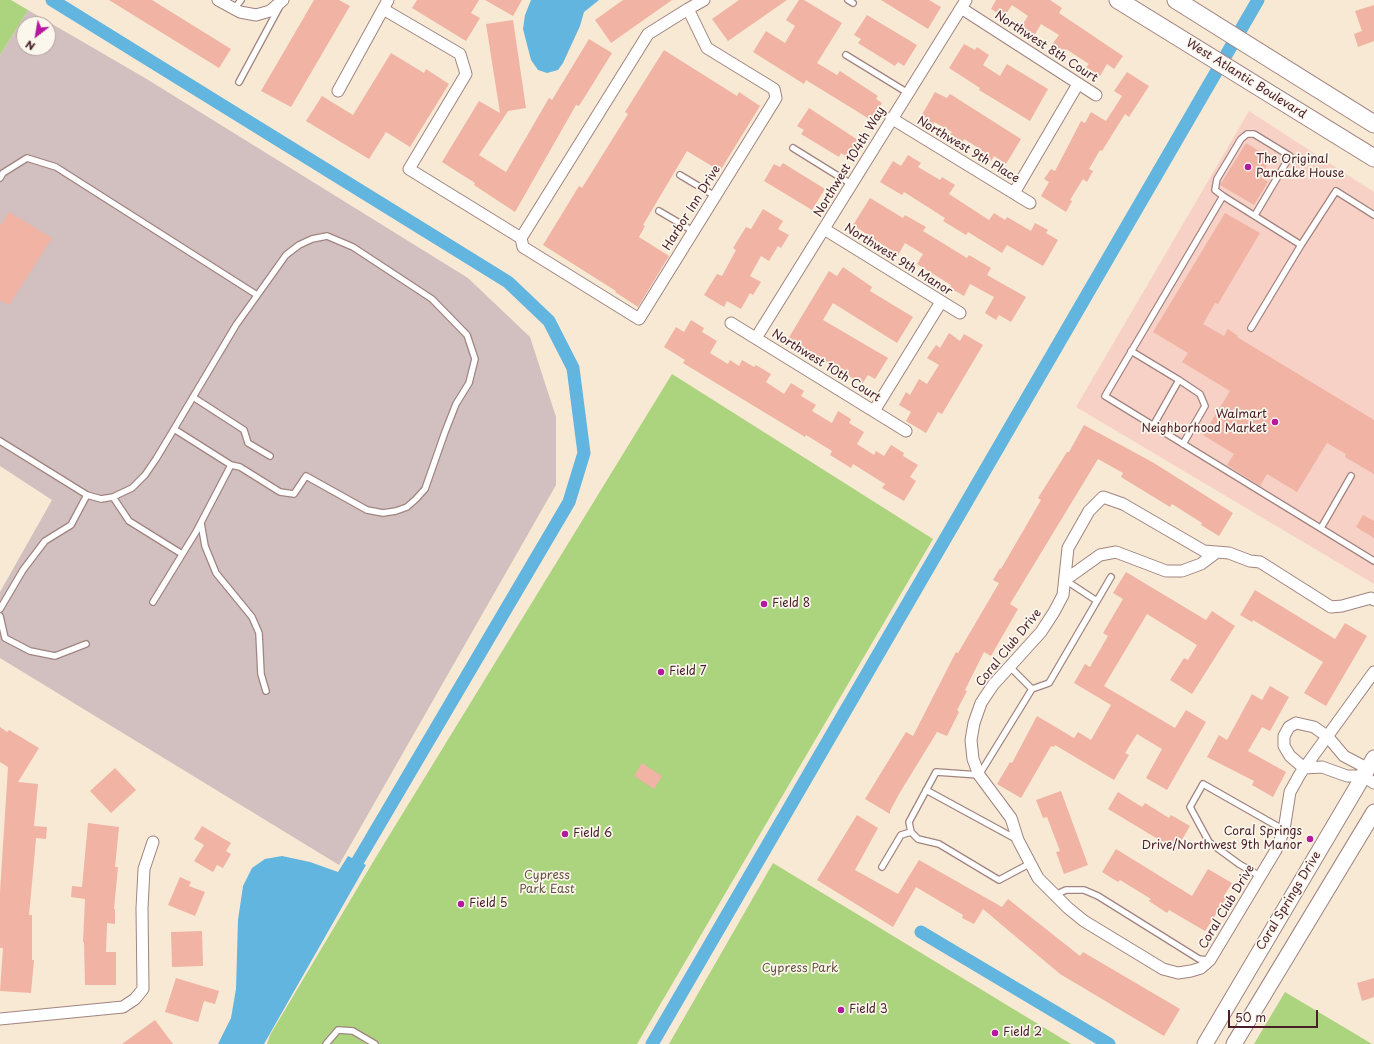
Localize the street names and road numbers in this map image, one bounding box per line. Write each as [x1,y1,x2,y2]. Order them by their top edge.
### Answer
street label: Northwest 8th Court [992,8,1100,86]
street label: West Atlantic Boulevard [1183,36,1309,122]
street label: Northwest 104th Way [811,104,889,220]
street label: Northwest 9th Place [914,114,1022,186]
street label: Harbor Inn Drive [660,163,724,253]
street label: Northwest 9th Manor [841,221,955,299]
street label: Northwest 10th Court [769,327,883,405]
street label: Coral Club Drive [973,606,1045,690]
street label: Coral Springs Drive [1254,849,1324,953]
street label: Coral Club Drive [1196,862,1258,952]

